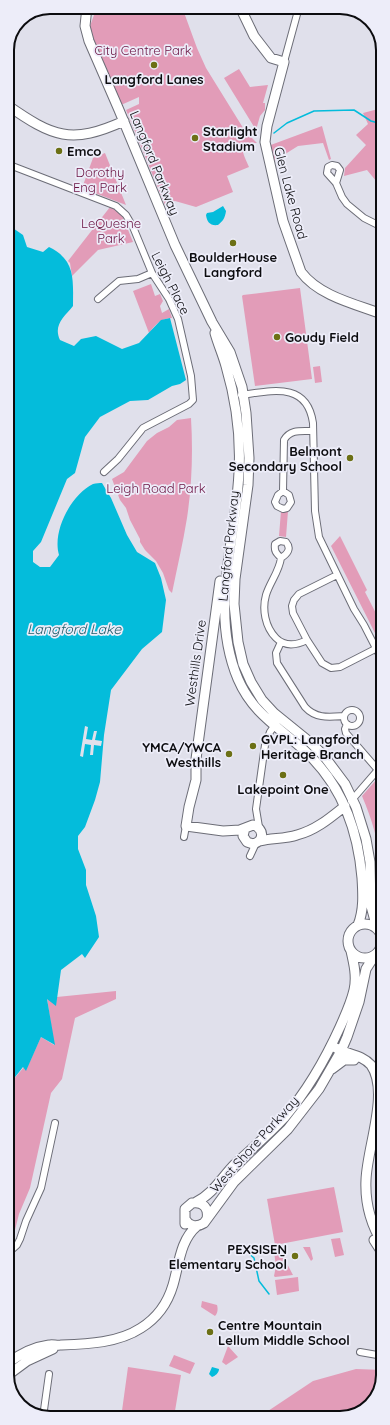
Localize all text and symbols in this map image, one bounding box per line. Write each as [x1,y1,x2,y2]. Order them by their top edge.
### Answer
park label: City Centre Park [94,42,192,58]
marker: Langford Lanes [149,60,159,70]
place label: Langford Lanes [104,71,204,87]
street label: Langford Parkway [127,108,183,218]
place label: Starlight Stadium [203,123,258,154]
marker: Starlight Stadium [190,133,200,143]
place label: Emco [67,143,101,159]
street label: Glen Lake Road [271,145,311,241]
marker: Emco [54,146,64,156]
park label: Dorothy Eng Park [73,164,127,195]
park label: LeQuesne Park [81,215,141,246]
marker: BoulderHouse Langford [228,238,238,248]
street label: Leigh Place [148,249,194,317]
place label: BoulderHouse Langford [189,249,277,280]
place label: Goudy Field [285,329,359,345]
marker: Goudy Field [272,332,282,342]
place label: Belmont Secondary School [229,443,342,474]
marker: Belmont Secondary School [345,453,355,463]
park label: Leigh Road Park [106,480,206,496]
street label: Langford Parkway [214,490,242,602]
street label: Westhills Drive [181,619,209,707]
water label: Langford Lake [27,620,122,638]
place label: GVPL: Langford Heritage Branch [261,731,364,762]
place label: YMCA/YWCA Westhills [142,739,222,770]
marker: GVPL: Langford Heritage Branch [248,741,258,751]
marker: YMCA/YWCA Westhills [224,749,234,759]
marker: Lakepoint One [278,770,288,780]
place label: Lakepoint One [237,781,329,797]
street label: West Shore Parkway [206,1092,302,1196]
place label: PEXSISEṈ Elementary School [169,1241,287,1272]
marker: PEXSISEṈ Elementary School [290,1251,300,1261]
place label: Centre Mountain Lellum Middle School [218,1317,350,1348]
marker: Centre Mountain Lellum Middle School [205,1327,215,1337]

